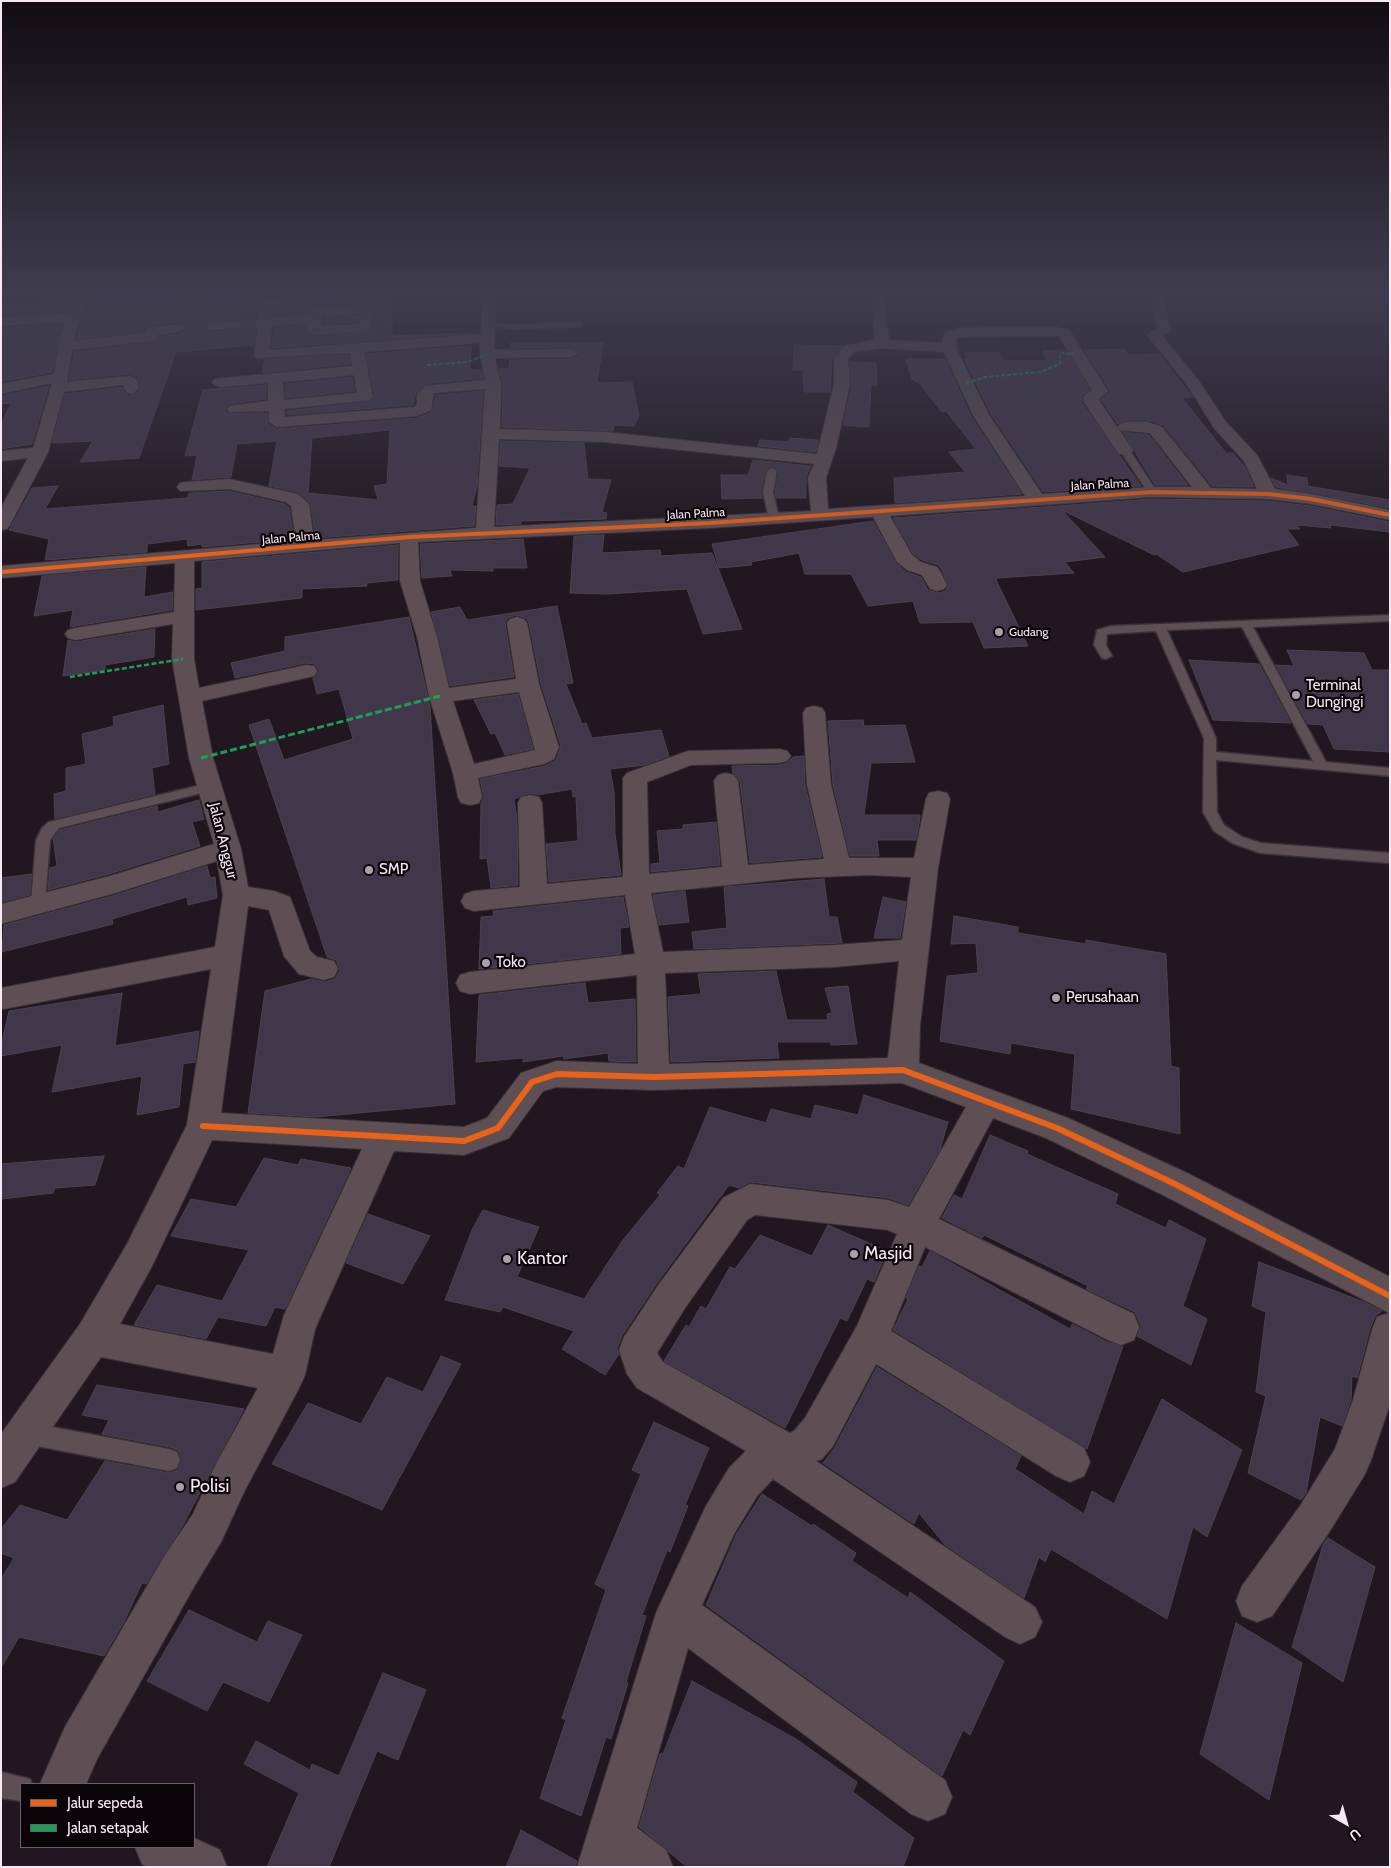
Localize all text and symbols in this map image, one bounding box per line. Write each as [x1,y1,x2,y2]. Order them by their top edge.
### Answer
street label: Jalan Palma [1071,476,1129,494]
street label: Jalan Palma [667,505,725,523]
street label: Jalan Palma [261,528,321,548]
place label: Gudang [1009,625,1048,639]
marker: Gudang [993,626,1005,638]
place label: Terminal Dungingi [1306,677,1363,712]
marker: Terminal Dungingi [1290,689,1302,701]
street label: Jalan Anggur [205,801,241,881]
place label: SMP [379,861,408,879]
marker: SMP [363,864,375,876]
place label: Toko [496,954,526,972]
marker: Toko [480,957,492,969]
place label: Perusahaan [1066,989,1139,1007]
marker: Perusahaan [1050,992,1062,1004]
place label: Masjid [864,1243,912,1265]
place label: Kantor [517,1248,567,1270]
marker: Masjid [848,1248,860,1260]
marker: Kantor [501,1253,513,1265]
place label: Polisi [190,1476,229,1498]
marker: Polisi [174,1481,186,1493]
legend [20,1783,195,1848]
text: Jalur sepeda [67,1794,143,1812]
north arrow [1321,1798,1371,1848]
text: Jalan setapak [67,1819,149,1837]
text: U [1346,1825,1365,1845]

